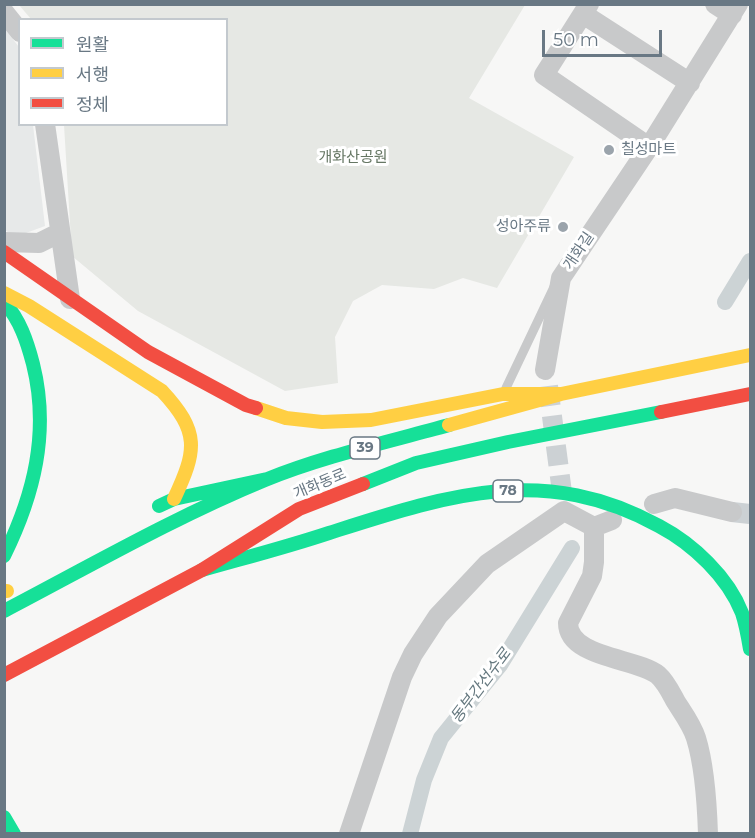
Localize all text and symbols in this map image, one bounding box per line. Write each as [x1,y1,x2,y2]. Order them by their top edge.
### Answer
legend [18,18,228,126]
scale bar [545,18,665,56]
text: 50 m [553,29,599,51]
text: 원활 [76,34,109,56]
text: 서행 [76,64,109,86]
text: 정체 [76,94,109,116]
place label: 칠성마트 [621,141,676,159]
marker: 칠성마트 [602,143,616,157]
park label: 개화산공원 [319,149,387,167]
place label: 성아주류 [496,218,551,236]
marker: 성아주류 [556,220,570,234]
street label: 개화길 [560,229,598,273]
road number: 39 [350,437,380,459]
street label: 개화동로 [291,465,349,503]
road number: 78 [493,480,523,502]
water label: 동부간선수로 [447,645,515,727]

